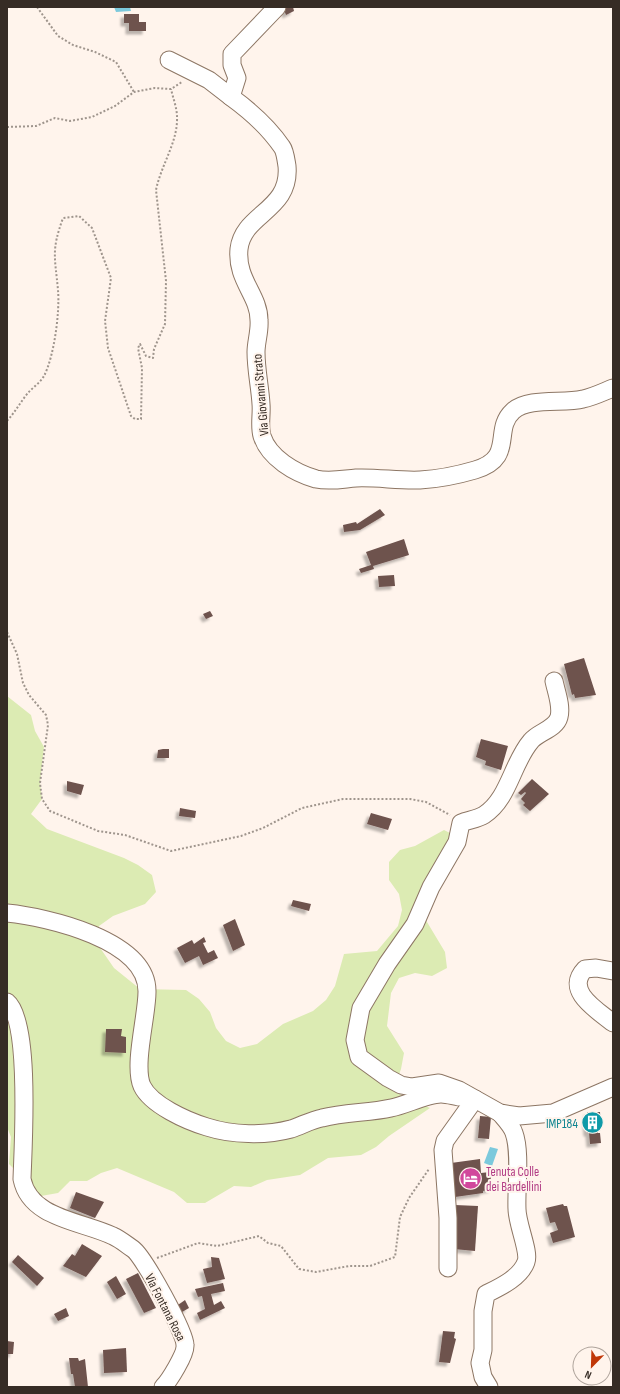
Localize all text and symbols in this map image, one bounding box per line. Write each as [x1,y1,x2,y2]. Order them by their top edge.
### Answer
street label: Via Giovanni Strato [249,353,273,437]
building icon: IMP184 [580,1110,606,1136]
place label: IMP184 [546,1116,579,1132]
place label: Tenuta Colle dei Bardellini [486,1164,542,1195]
hotel icon: Tenuta Colle dei Bardellini [458,1165,484,1191]
street label: Via Fontana Rosa [141,1271,189,1344]
north arrow [572,1346,612,1386]
text: N [583,1368,594,1382]

